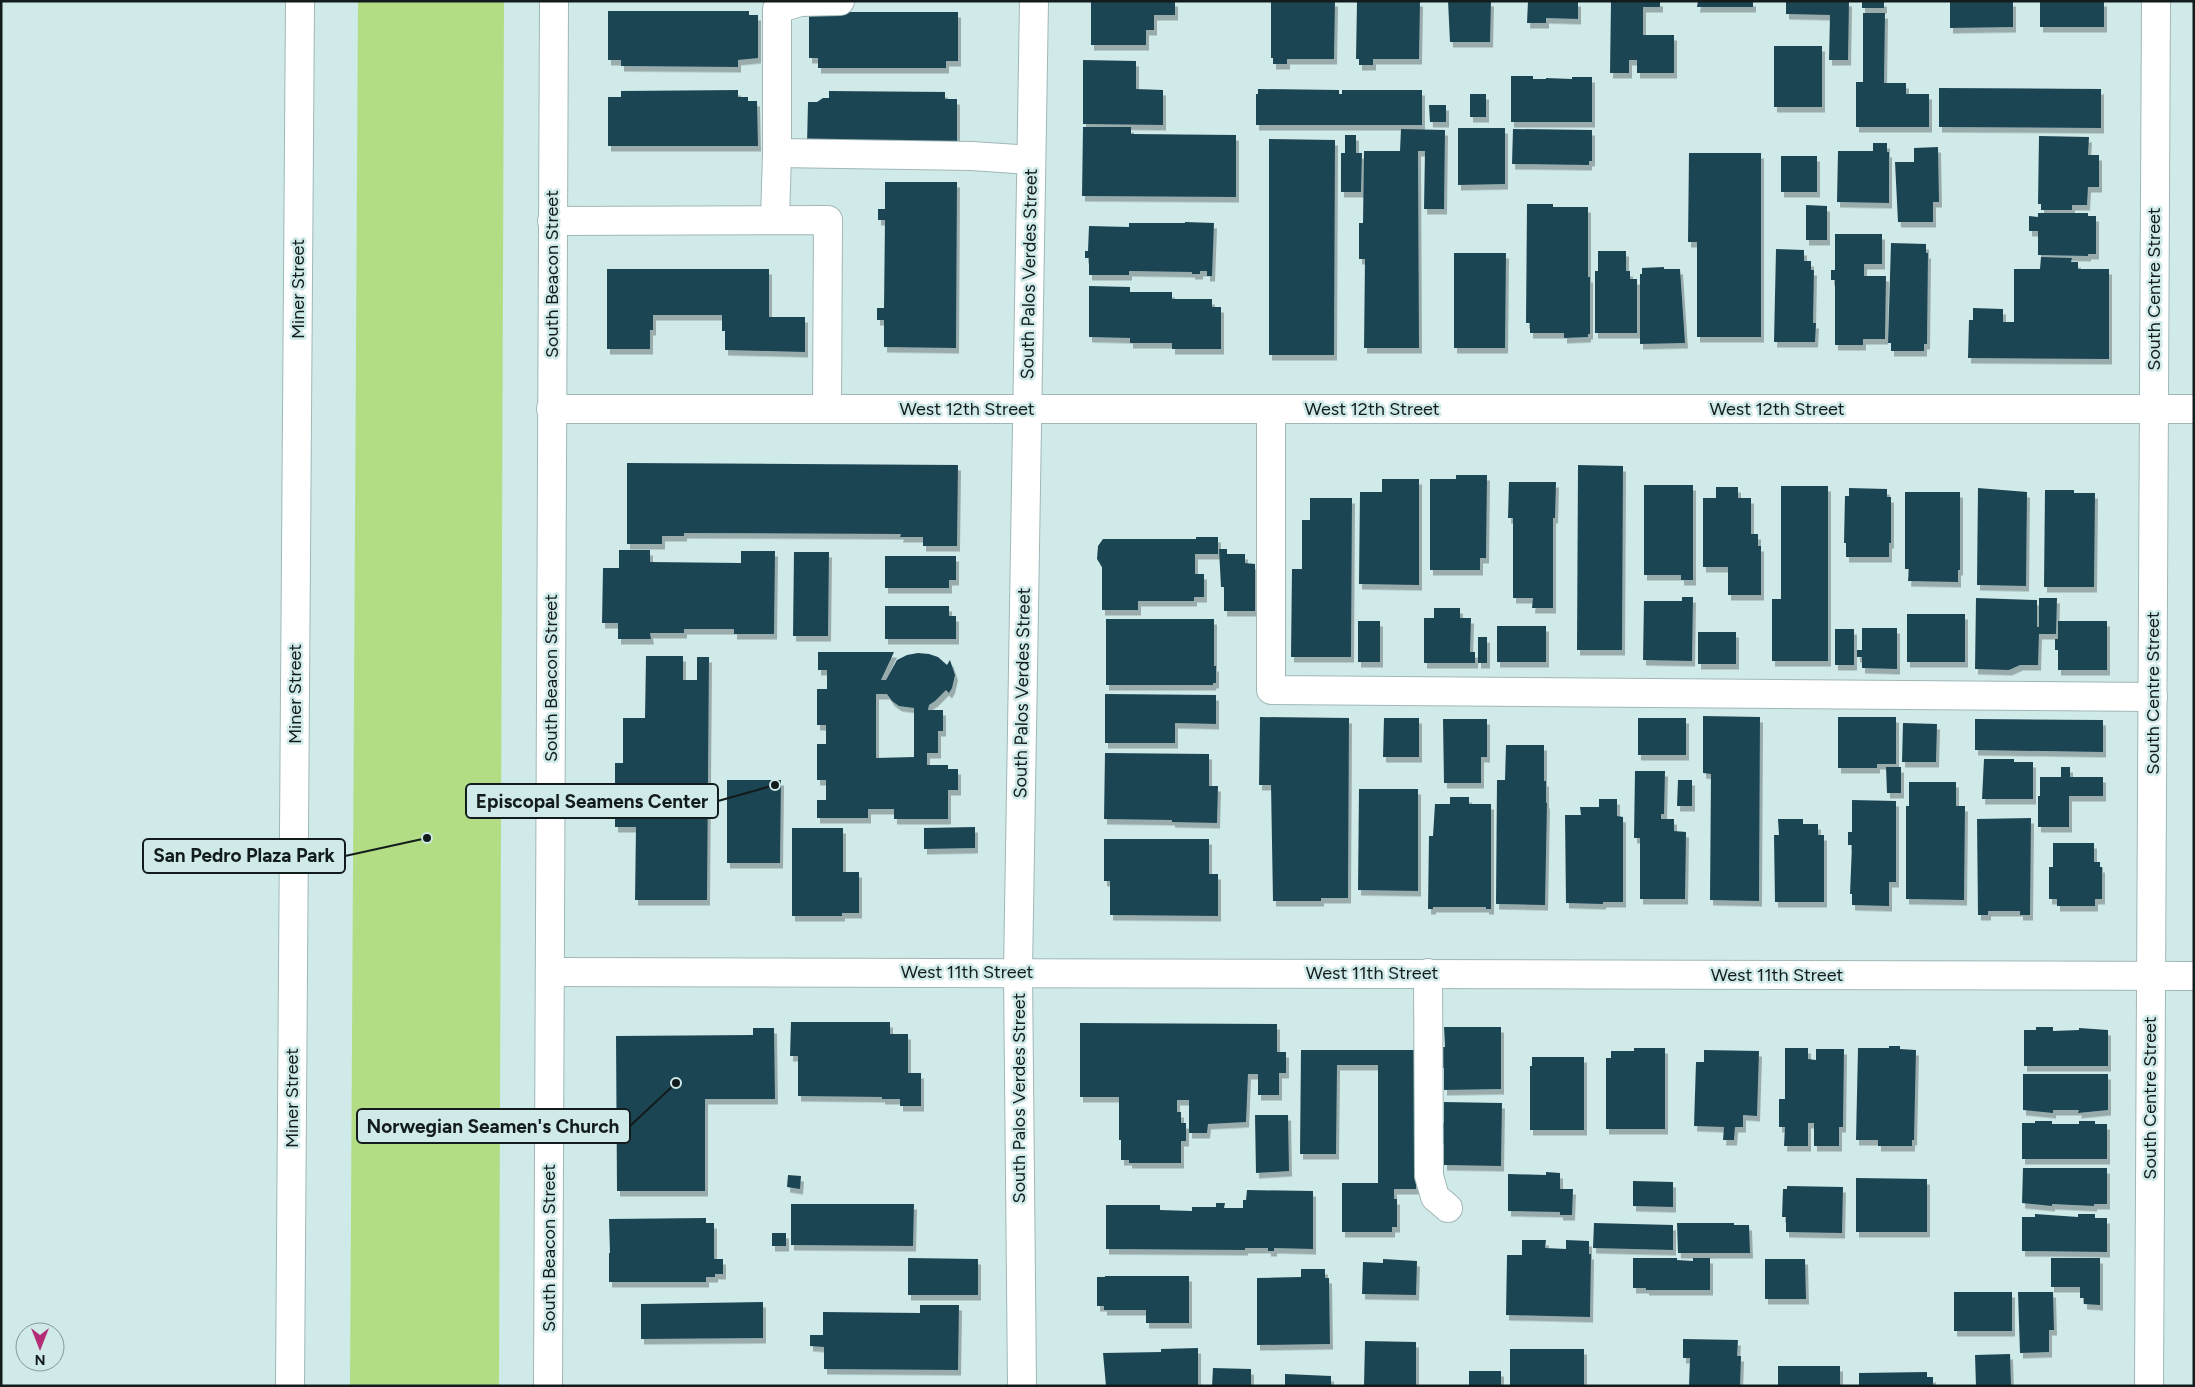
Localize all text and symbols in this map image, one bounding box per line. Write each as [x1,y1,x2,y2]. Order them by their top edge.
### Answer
street label: South Palos Verdes Street [1016,168,1042,380]
street label: South Beacon Street [541,190,563,358]
street label: South Centre Street [2143,207,2165,371]
street label: Miner Street [287,239,309,339]
street label: West 12th Street [899,398,1035,420]
street label: West 12th Street [1304,398,1440,420]
street label: West 12th Street [1709,398,1845,420]
street label: South Palos Verdes Street [1009,587,1035,799]
street label: South Beacon Street [540,594,562,762]
street label: South Centre Street [2142,611,2164,775]
street label: Miner Street [284,644,306,744]
callout: Episcopal Seamens Center [466,784,718,818]
text: Episcopal Seamens Center [476,790,708,813]
callout: San Pedro Plaza Park [143,839,345,873]
text: San Pedro Plaza Park [153,844,336,867]
street label: West 11th Street [901,961,1033,983]
street label: West 11th Street [1306,962,1438,984]
street label: West 11th Street [1711,964,1843,986]
street label: South Palos Verdes Street [1008,992,1030,1203]
street label: South Centre Street [2139,1016,2161,1180]
street label: Miner Street [281,1048,303,1148]
callout: Norwegian Seamen's Church [357,1109,630,1143]
text: Norwegian Seamen's Church [367,1115,619,1138]
street label: South Beacon Street [538,1164,560,1332]
north arrow [15,1322,65,1372]
text: N [35,1351,45,1368]

